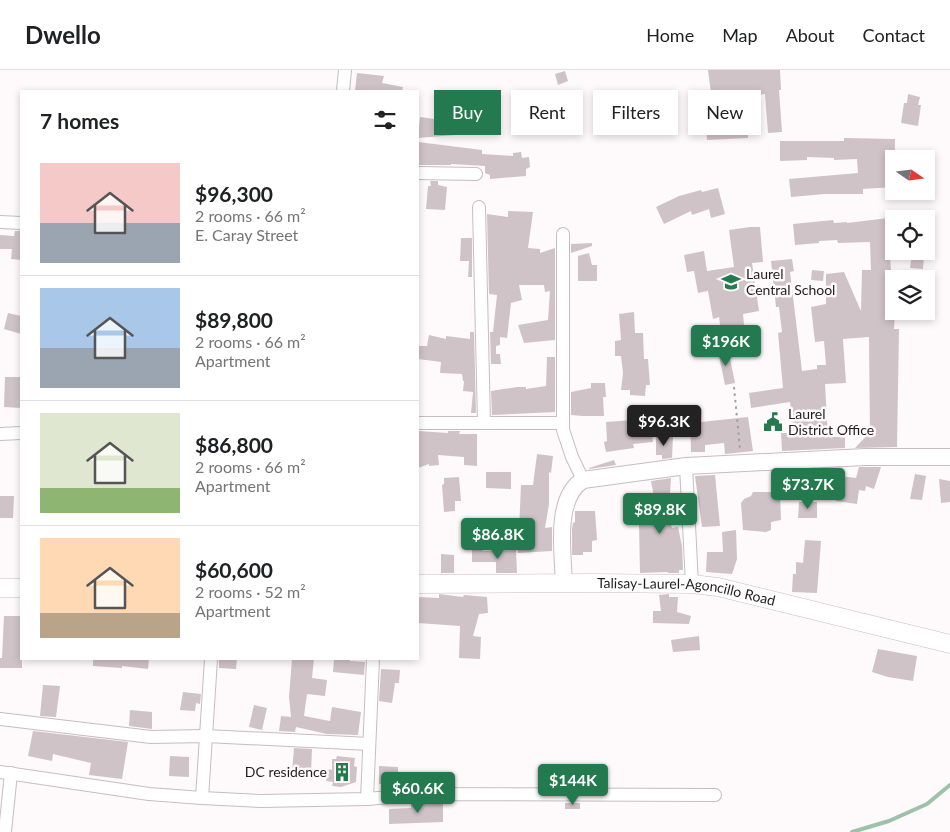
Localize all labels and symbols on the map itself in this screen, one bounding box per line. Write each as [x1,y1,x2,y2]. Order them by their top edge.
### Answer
north arrow [885,150,935,200]
place label: Laurel Central School [746,265,835,298]
school or university icon: Laurel Central School [720,271,742,293]
pin: $196K [691,324,761,367]
pin: $96.3K [623,404,705,447]
place label: Laurel District Office [788,405,874,438]
public building icon: Laurel District Office [762,411,784,433]
pin: $73.7K [767,468,849,510]
pin: $89.8K [619,492,701,535]
pin: $86.8K [457,518,539,560]
street label: Talisay-Laurel-Agoncillo Road [597,574,777,609]
building icon: DC residence [331,761,353,783]
place label: DC residence [245,763,327,780]
pin: $144K [538,764,608,806]
pin: $60.6K [377,772,459,814]

